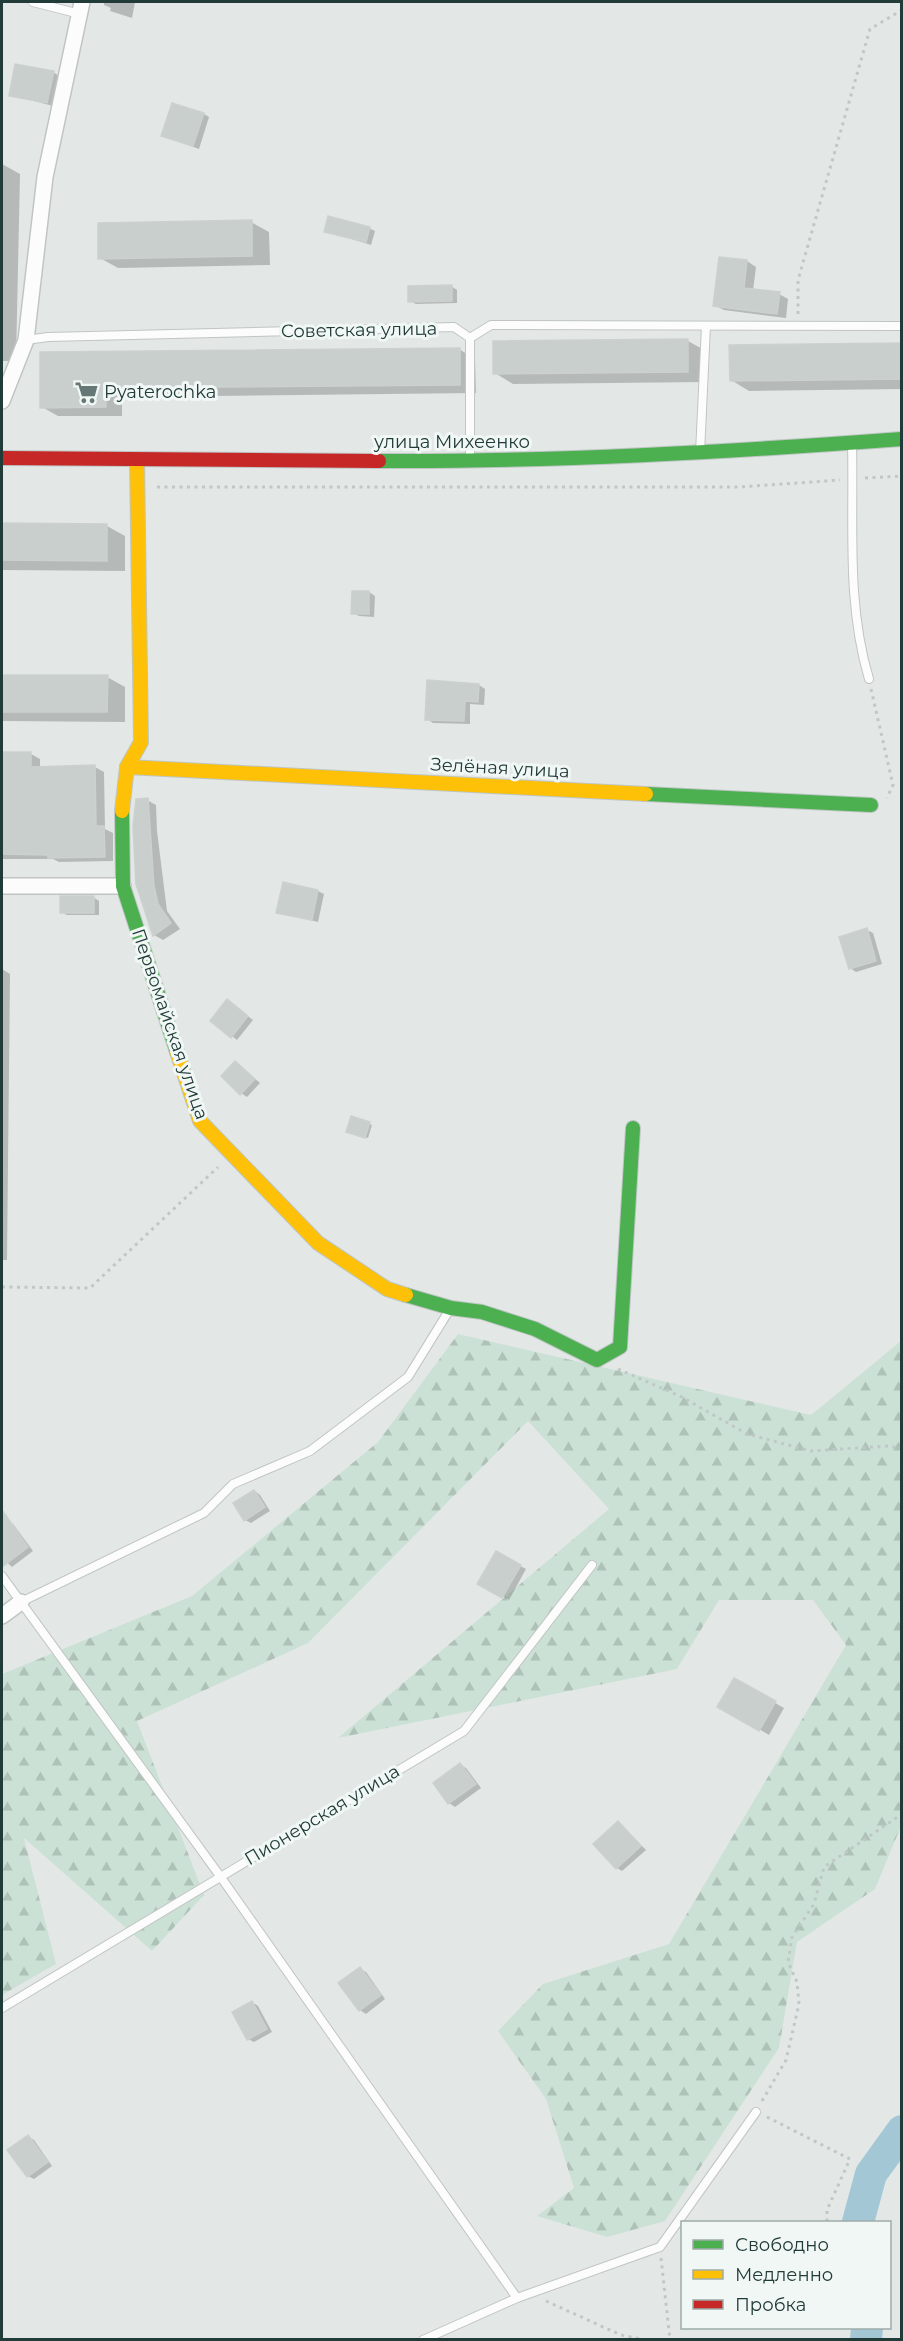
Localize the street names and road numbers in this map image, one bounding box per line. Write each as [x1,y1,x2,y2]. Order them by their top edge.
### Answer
street label: Советская улица [281,318,437,342]
street label: улица Михеенко [373,431,530,453]
street label: Зелёная улица [430,753,570,783]
street label: Первомайская улица [127,926,213,1122]
street label: Пионерская улица [240,1760,404,1870]

